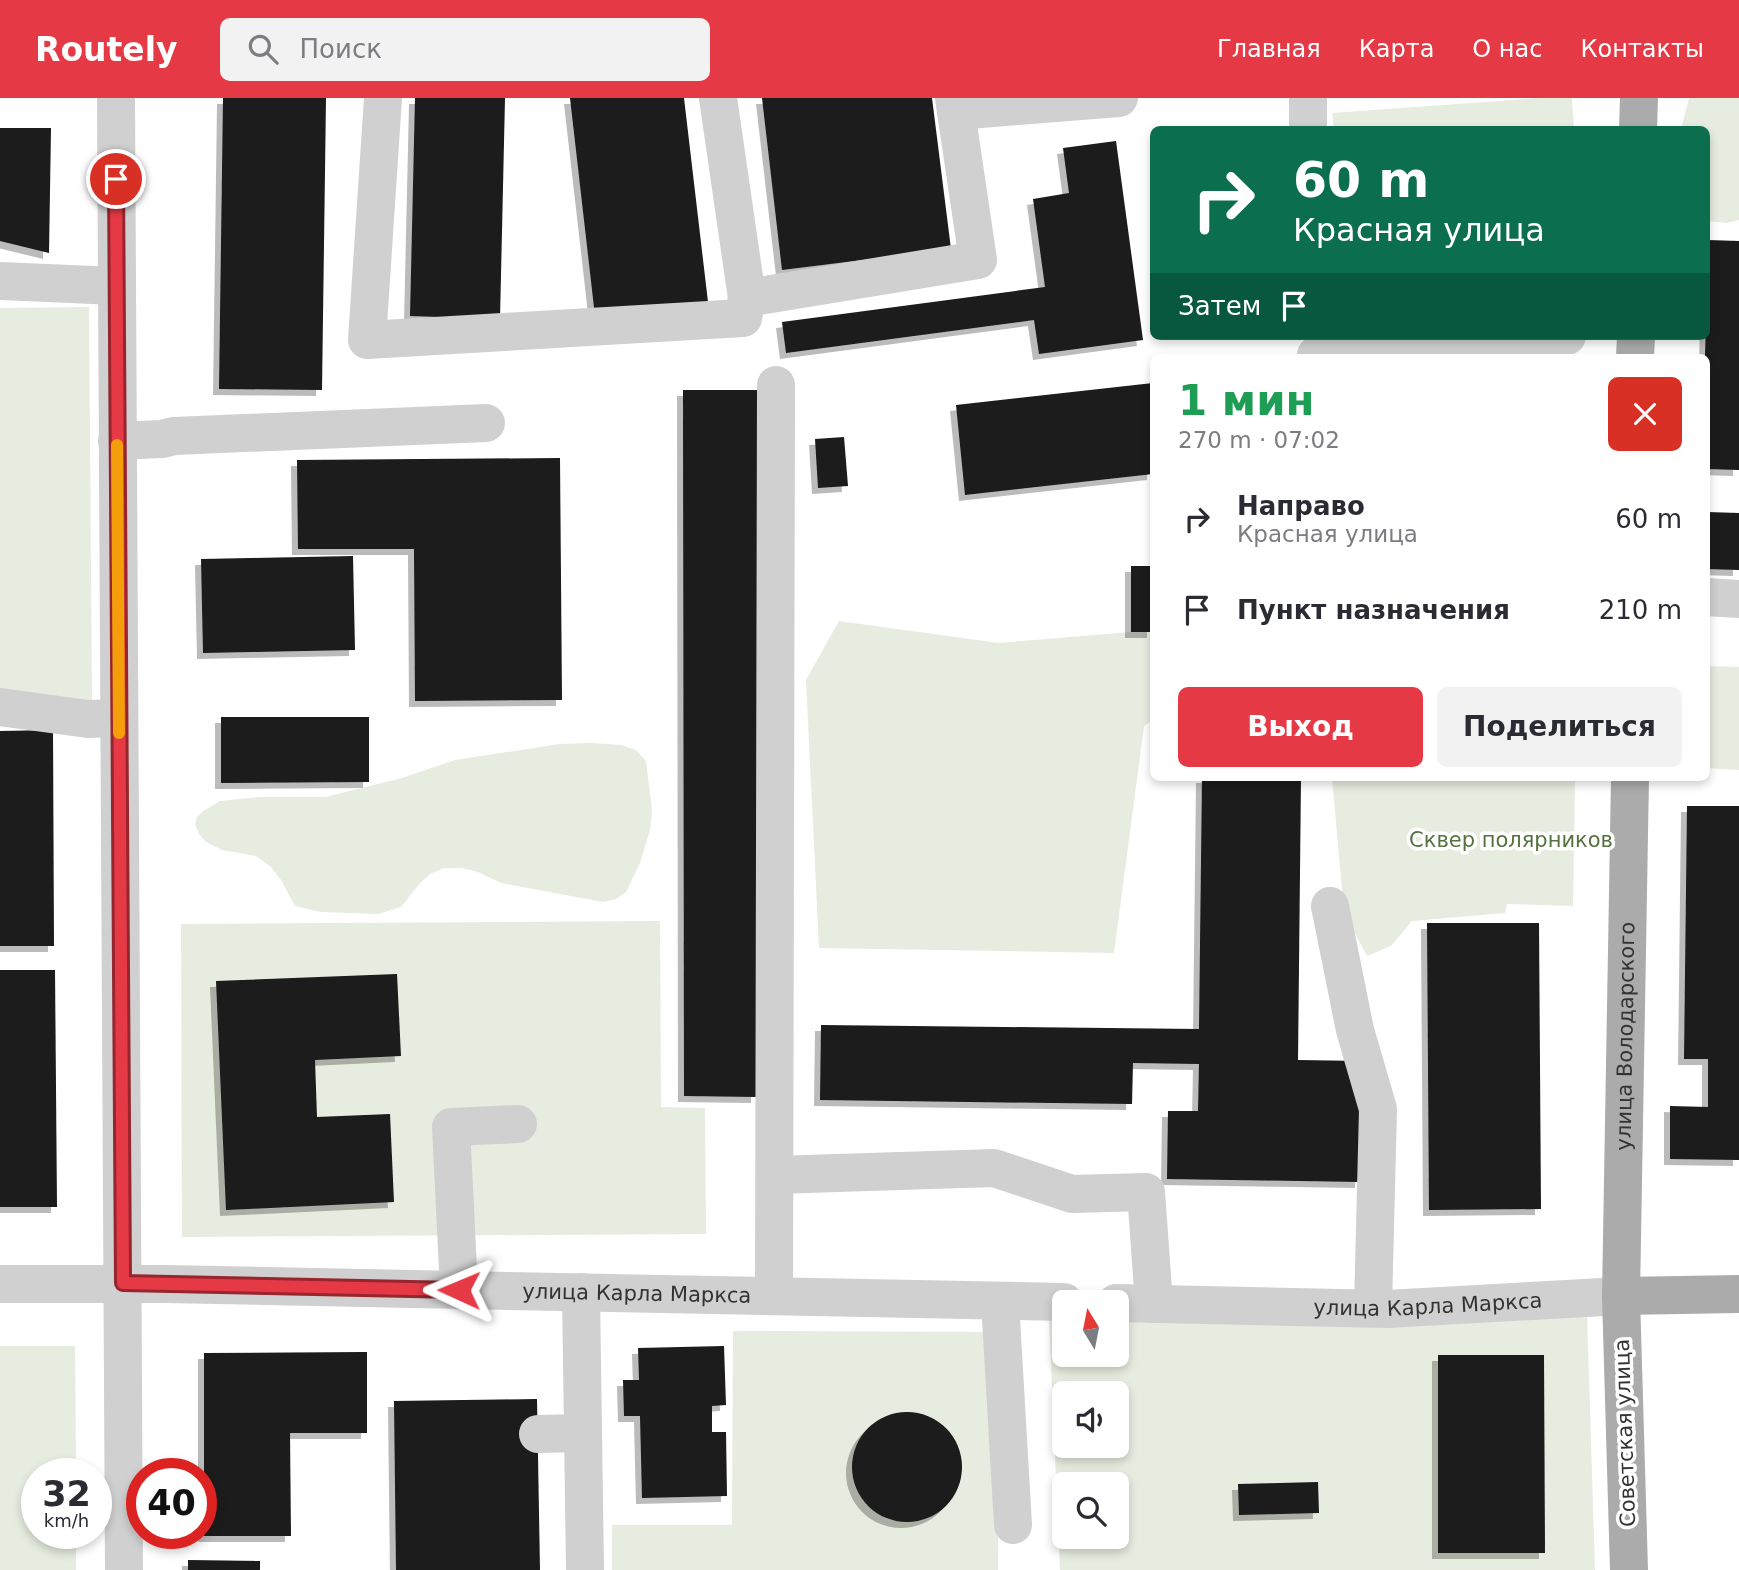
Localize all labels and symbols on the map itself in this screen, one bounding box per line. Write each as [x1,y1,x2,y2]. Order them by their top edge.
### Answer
pin [86,149,146,209]
park label: Сквер полярников [1409,828,1613,852]
street label: улица Володарского [1612,922,1639,1151]
position arrow [422,1253,496,1327]
street label: улица Карла Маркса [522,1279,752,1308]
street label: улица Карла Маркса [1313,1288,1543,1321]
north arrow [1052,1290,1129,1367]
street label: Советская улица [1610,1339,1640,1527]
speed limit sign: 40 [126,1458,217,1549]

